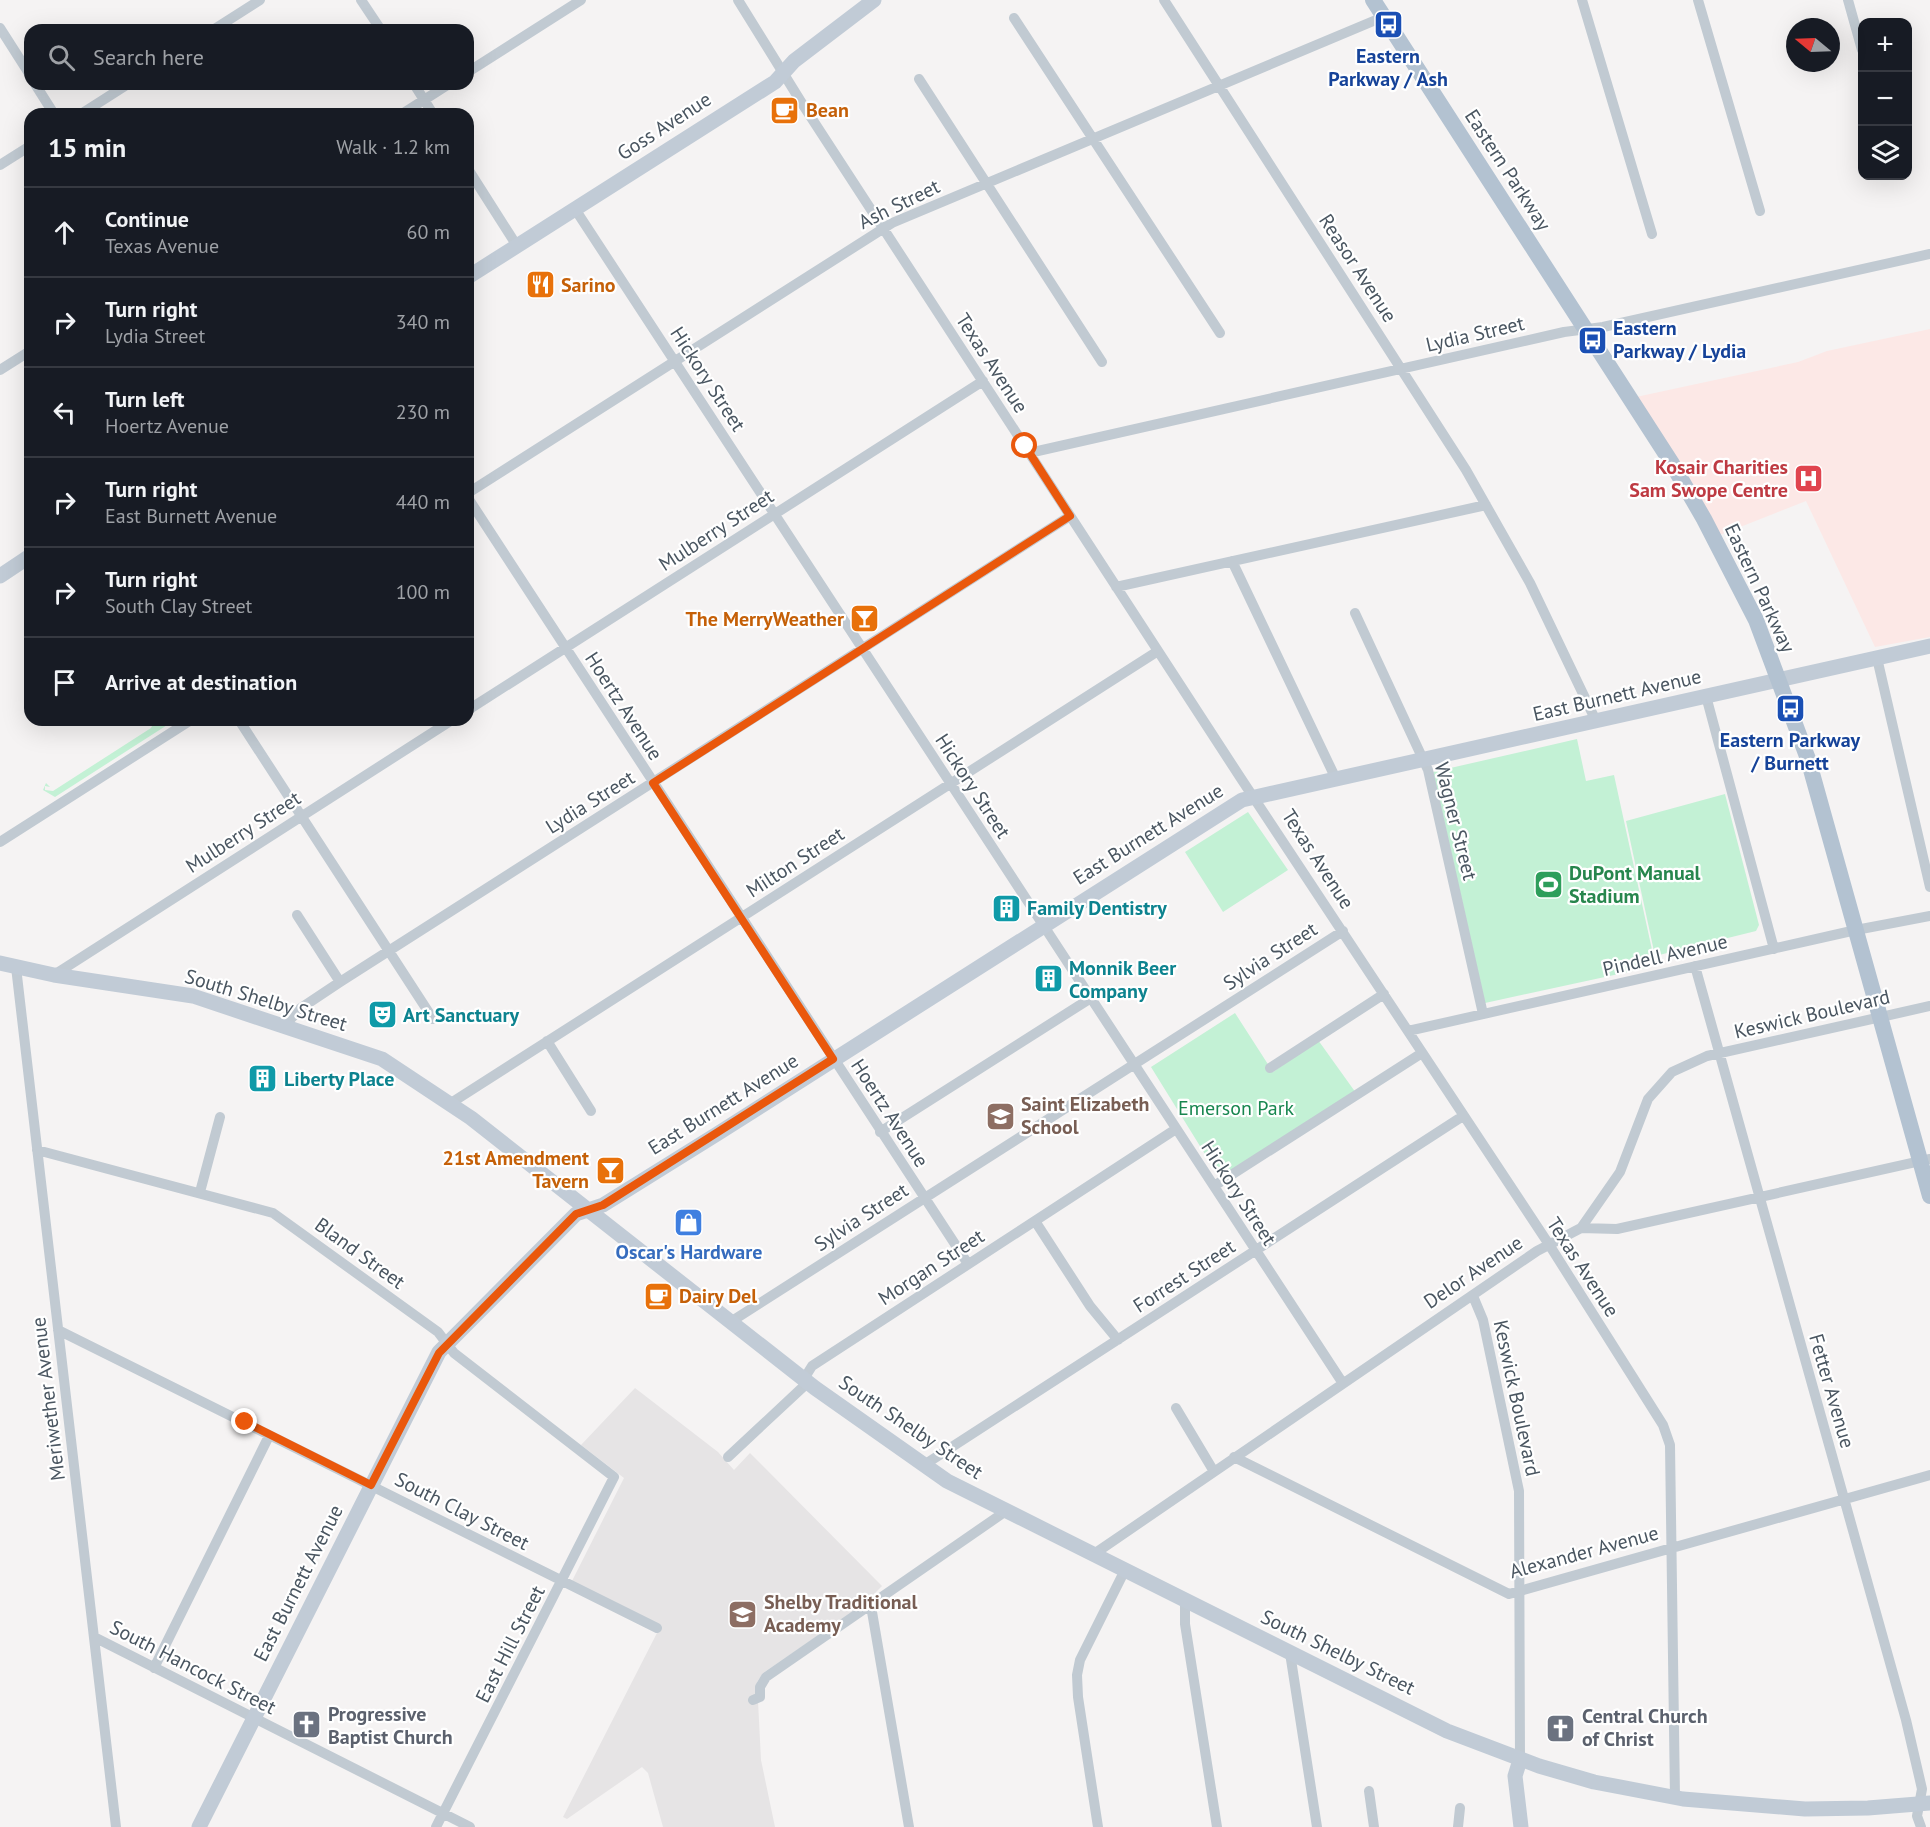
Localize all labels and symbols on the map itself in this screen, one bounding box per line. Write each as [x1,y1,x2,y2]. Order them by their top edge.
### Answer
bus stop icon: Eastern Parkway / Ash [1372,9,1404,41]
north arrow [1786,18,1840,72]
place label: Eastern Parkway / Ash [1328,43,1448,92]
street label: Goss Avenue [612,86,716,166]
cafe icon: Bean [769,94,801,126]
place label: Bean [806,97,849,123]
street label: Eastern Parkway [1459,104,1557,236]
street label: Ash Street [854,173,944,235]
street label: Reasor Avenue [1313,209,1403,327]
restaurant icon: Sarino [524,269,556,301]
place label: Sarino [561,272,616,298]
street label: Texas Avenue [950,308,1034,418]
street label: Lydia Street [1423,310,1527,358]
place label: Eastern Parkway / Lydia [1613,315,1746,364]
street label: Hickory Street [664,322,752,436]
bus stop icon: Eastern Parkway / Lydia [1576,324,1608,356]
route start [1011,432,1037,458]
place label: Kosair Charities Sam Swope Centre [1629,454,1788,503]
hospital icon: Kosair Charities Sam Swope Centre [1793,463,1825,495]
street label: Mulberry Street [654,483,779,577]
street label: Eastern Parkway [1719,519,1802,657]
bar icon: The MerryWeather [849,603,881,635]
place label: The MerryWeather [685,606,844,632]
street label: Hoertz Avenue [579,647,669,765]
street label: East Burnett Avenue [1530,663,1704,727]
bus stop icon: Eastern Parkway / Burnett [1774,693,1806,725]
place label: Eastern Parkway / Burnett [1720,727,1861,776]
street label: Hickory Street [929,729,1017,843]
street label: Wagner Street [1429,759,1483,883]
street label: Lydia Street [541,764,640,840]
street label: East Burnett Avenue [1068,777,1228,891]
street label: Mulberry Street [181,785,306,879]
street label: Texas Avenue [1276,804,1360,914]
street label: Milton Street [741,821,849,903]
place label: DuPont Manual Stadium [1569,860,1701,909]
sports icon: DuPont Manual Stadium [1532,868,1564,900]
building icon: Family Dentistry [990,892,1022,924]
place label: Family Dentistry [1027,895,1167,921]
street label: Sylvia Street [1218,916,1322,996]
street label: Pindell Avenue [1600,928,1730,982]
place label: Monnik Beer Company [1069,955,1176,1004]
street label: South Shelby Street [182,963,350,1037]
building icon: Monnik Beer Company [1032,963,1064,995]
street label: Keswick Boulevard [1732,983,1892,1045]
theatre icon: Art Sanctuary [366,999,398,1031]
place label: Art Sanctuary [403,1002,520,1028]
street label: East Burnett Avenue [643,1047,803,1161]
street label: Hoertz Avenue [845,1054,935,1172]
building icon: Liberty Place [247,1063,279,1095]
place label: Liberty Place [284,1066,394,1092]
place label: Saint Elizabeth School [1021,1091,1149,1140]
park label: Emerson Park [1178,1095,1294,1121]
school or university icon: Saint Elizabeth School [984,1100,1016,1132]
street label: Hickory Street [1195,1136,1283,1250]
place label: 21st Amendment Tavern [442,1145,589,1194]
bar icon: 21st Amendment Tavern [594,1154,626,1186]
street label: Sylvia Street [809,1177,913,1257]
shop icon: Oscar's Hardware [673,1206,705,1238]
street label: Bland Street [310,1211,411,1295]
street label: Texas Avenue [1541,1212,1625,1322]
street label: Morgan Street [873,1223,989,1311]
street label: Delor Avenue [1419,1229,1527,1315]
street label: Forrest Street [1128,1233,1240,1319]
place label: Oscar's Hardware [616,1239,762,1265]
cafe icon: Dairy Del [642,1280,674,1312]
place label: Dairy Del [679,1283,757,1309]
street label: Meriwether Avenue [25,1316,71,1482]
street label: Keswick Boulevard [1488,1317,1546,1479]
street label: Fetter Avenue [1803,1331,1861,1451]
street label: South Shelby Street [834,1369,988,1485]
route end [231,1408,257,1434]
street label: South Clay Street [390,1466,534,1556]
street label: East Burnett Avenue [247,1500,349,1666]
street label: Alexander Avenue [1507,1520,1661,1584]
street label: East Hill Street [469,1581,551,1707]
place label: Shelby Traditional Academy [764,1589,917,1638]
school or university icon: Shelby Traditional Academy [727,1598,759,1630]
street label: South Shelby Street [1257,1603,1420,1701]
street label: South Hancock Street [105,1614,281,1720]
place label: Progressive Baptist Church [328,1701,453,1750]
place label: Central Church of Christ [1582,1703,1708,1752]
church icon: Progressive Baptist Church [291,1709,323,1741]
church icon: Central Church of Christ [1545,1712,1577,1744]

